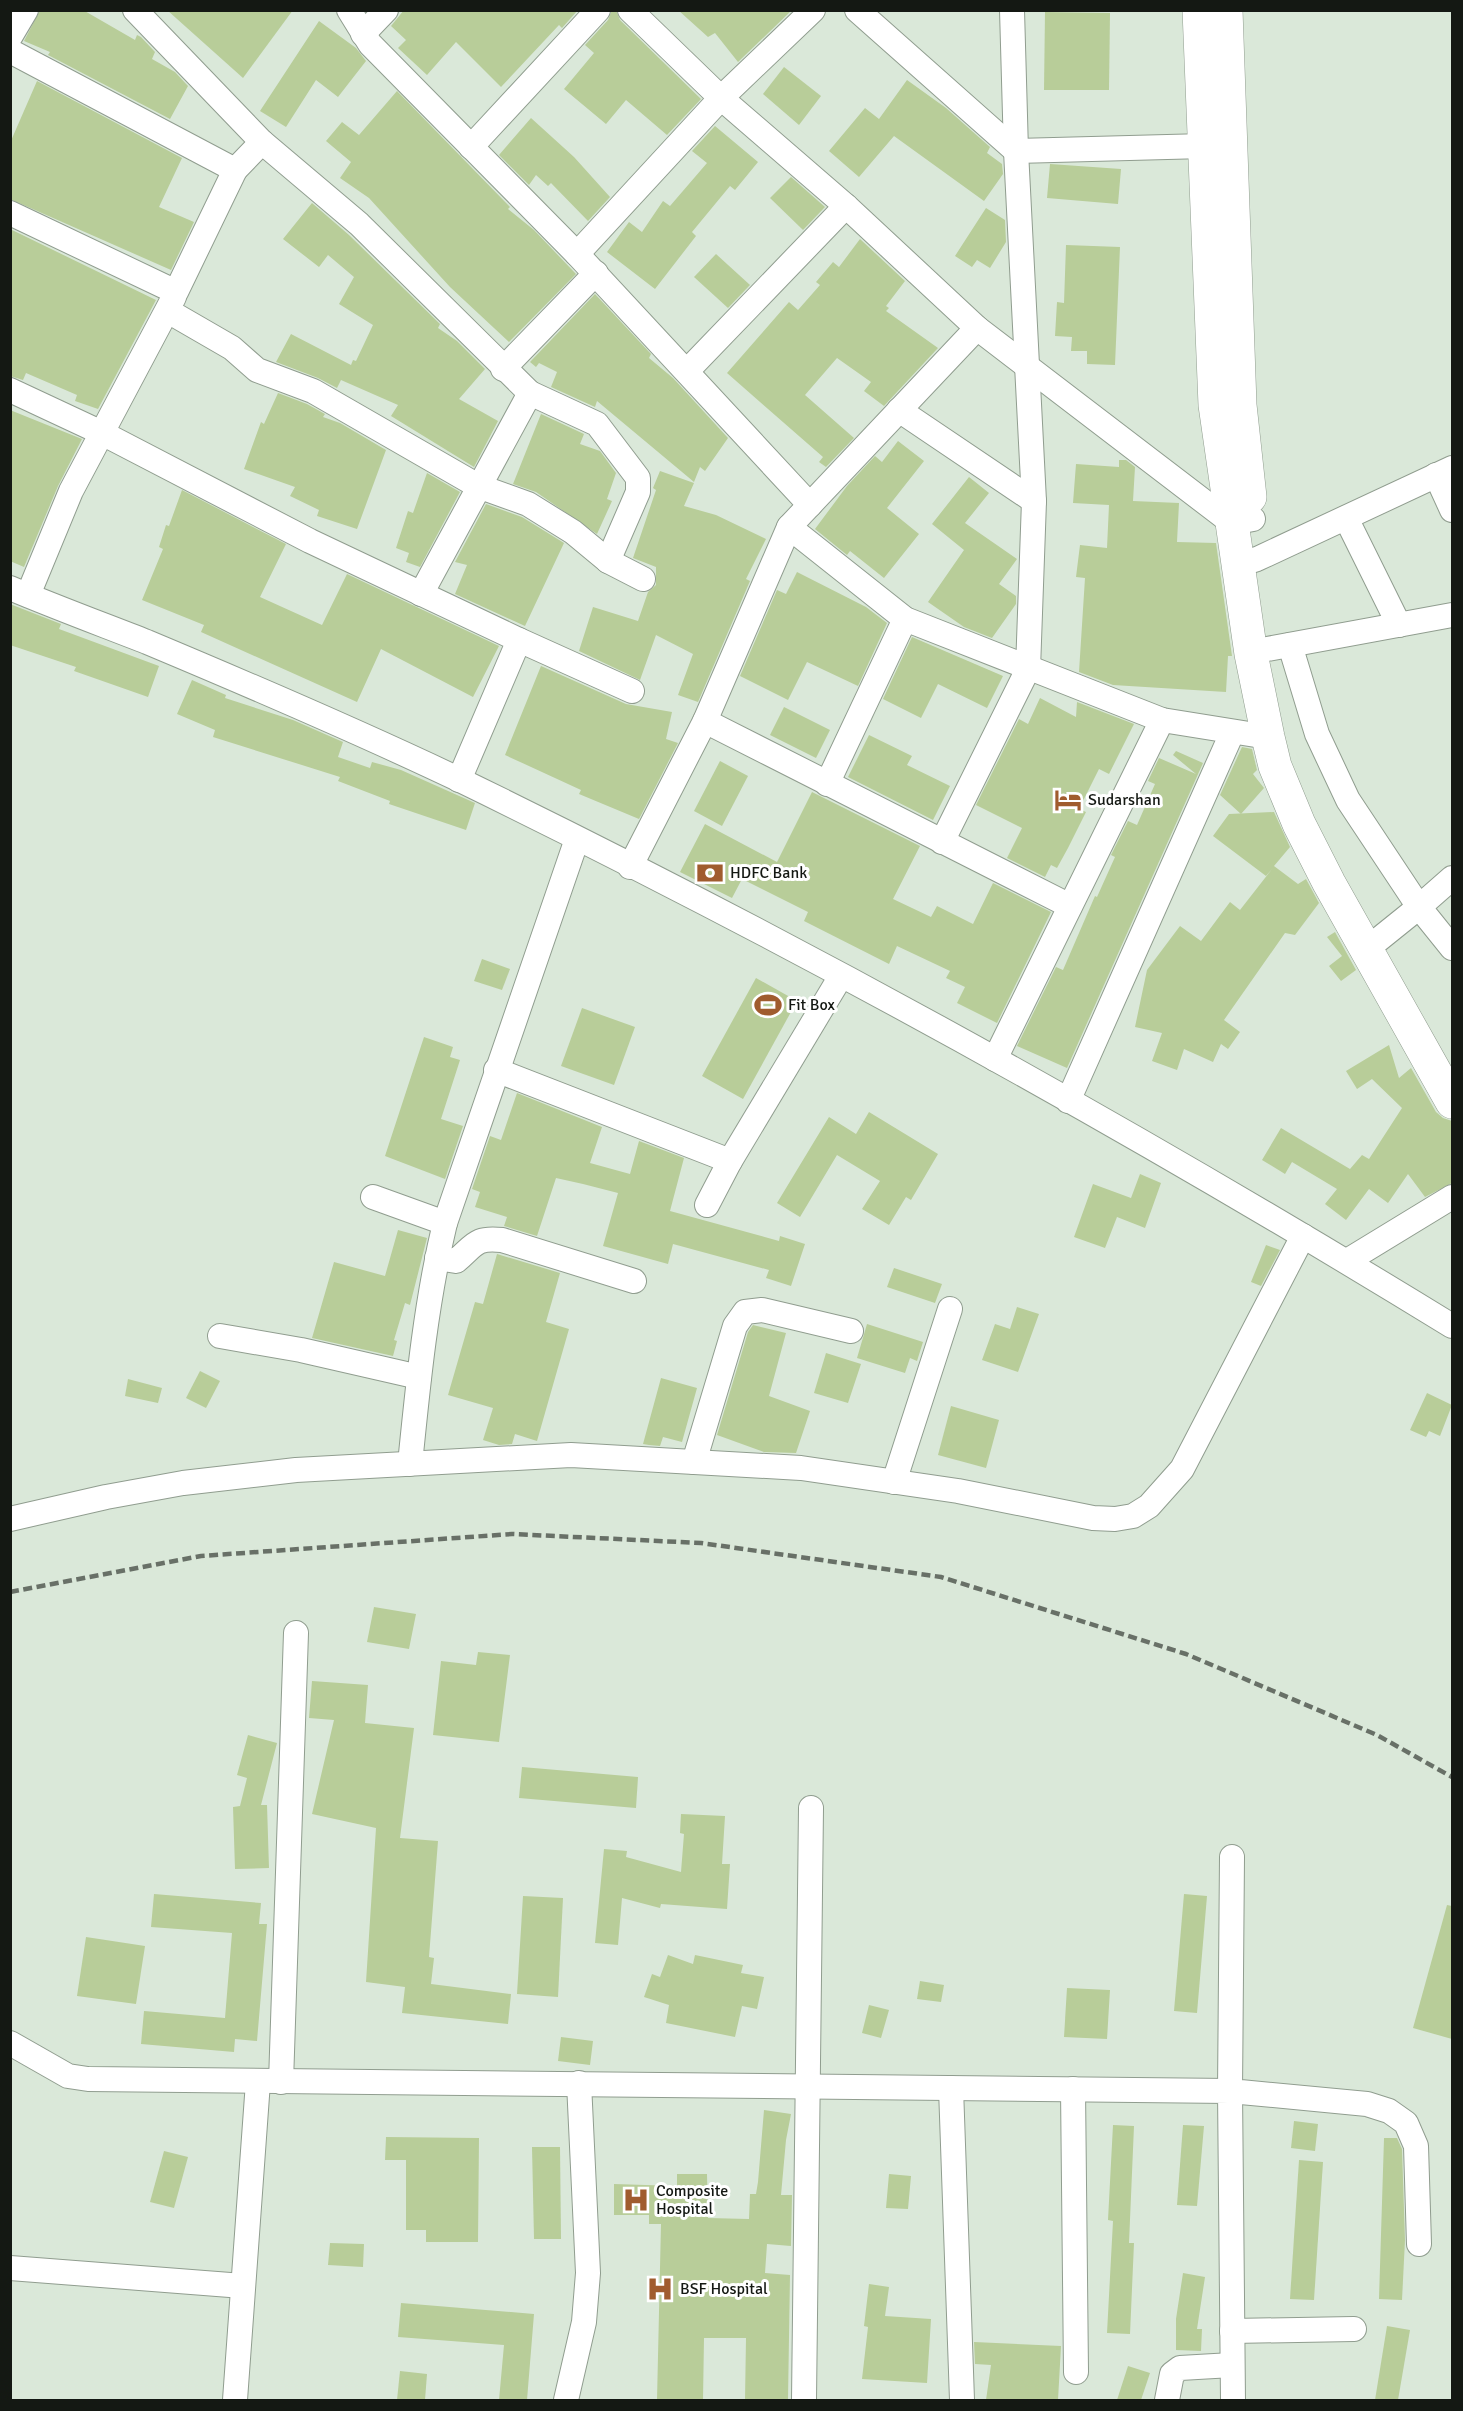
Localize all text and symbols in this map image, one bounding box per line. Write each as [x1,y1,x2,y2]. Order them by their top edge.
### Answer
hotel icon: Sudarshan [1053,785,1083,815]
place label: Sudarshan [1088,790,1161,810]
bank icon: HDFC Bank [695,858,725,888]
place label: HDFC Bank [730,863,807,883]
sports icon: Fit Box [753,990,783,1020]
place label: Fit Box [788,995,835,1015]
place label: Composite Hospital [656,2181,728,2219]
hospital icon: Composite Hospital [621,2185,651,2215]
hospital icon: BSF Hospital [645,2274,675,2304]
place label: BSF Hospital [680,2279,768,2299]

